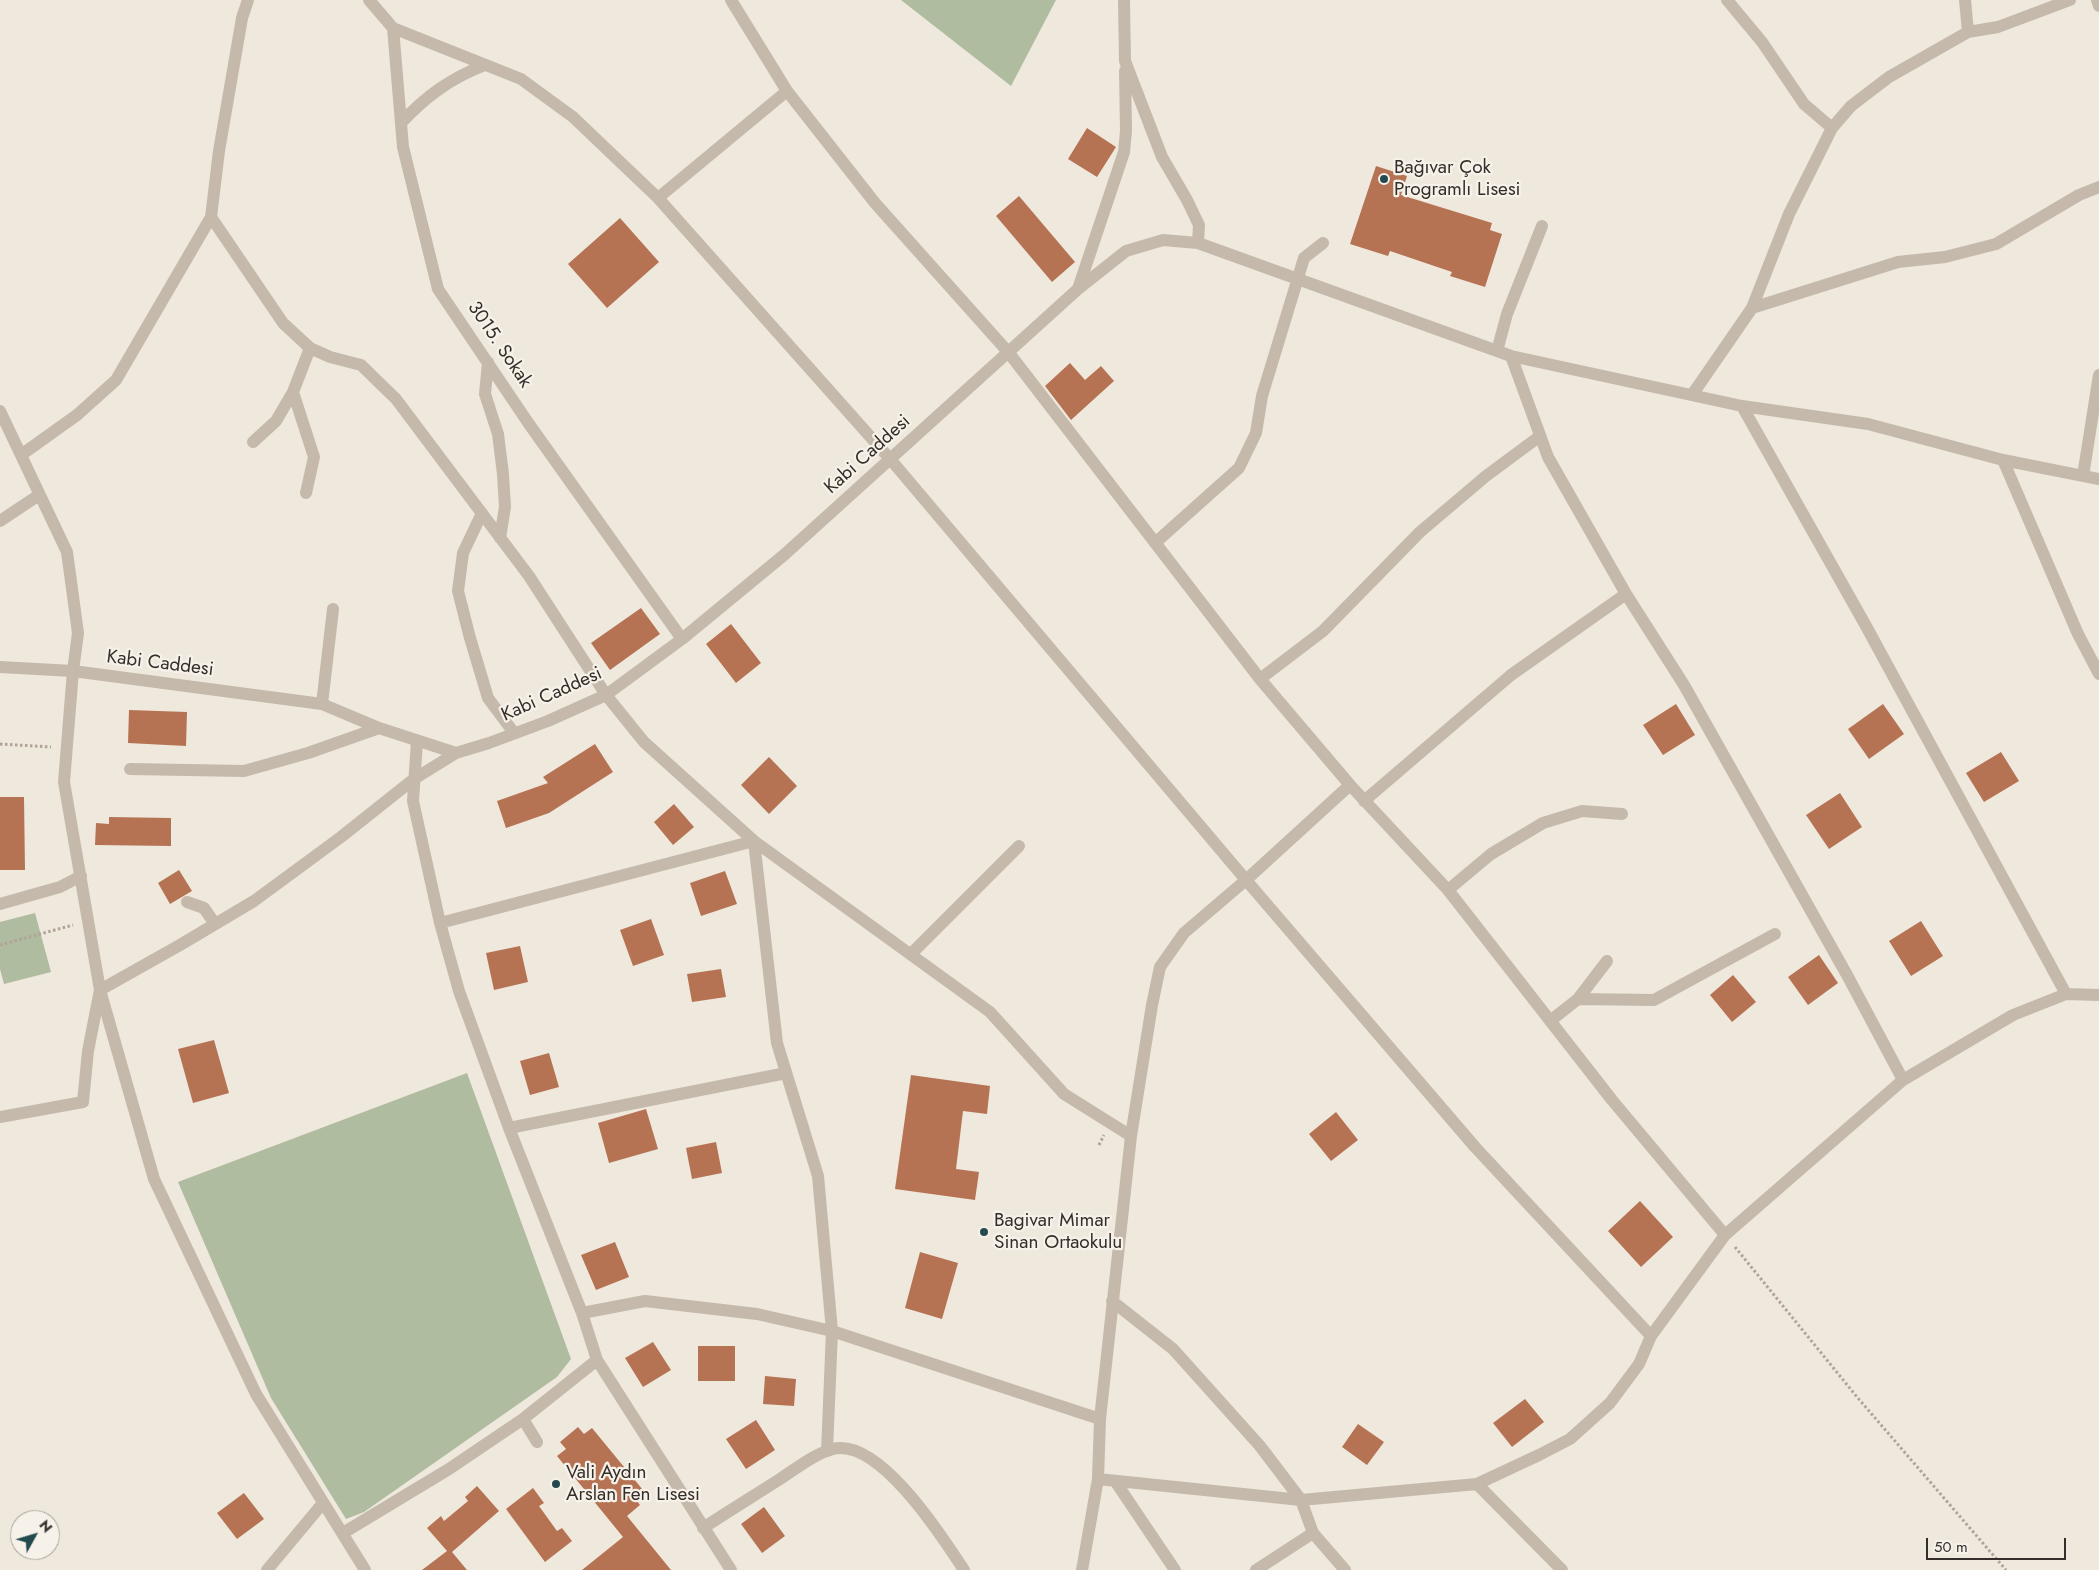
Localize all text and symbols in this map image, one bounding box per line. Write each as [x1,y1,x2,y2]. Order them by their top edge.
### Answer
place label: Bağıvar Çok Programlı Lisesi [1394,157,1520,201]
marker: Bağıvar Çok Programlı Lisesi [1378,173,1390,185]
street label: 3015. Sokak [462,298,536,392]
street label: Kabi Caddesi [820,411,916,499]
street label: Kabi Caddesi [105,646,215,682]
street label: Kabi Caddesi [498,663,606,727]
place label: Bagivar Mimar Sinan Ortaokulu [994,1210,1122,1254]
marker: Bagivar Mimar Sinan Ortaokulu [978,1226,990,1238]
place label: Vali Aydın Arslan Fen Lisesi [566,1462,700,1506]
marker: Vali Aydın Arslan Fen Lisesi [550,1478,562,1490]
north arrow [10,1510,60,1560]
text: N [35,1516,57,1537]
scale bar [1929,1528,2069,1560]
text: 50 m [1934,1536,1968,1558]

